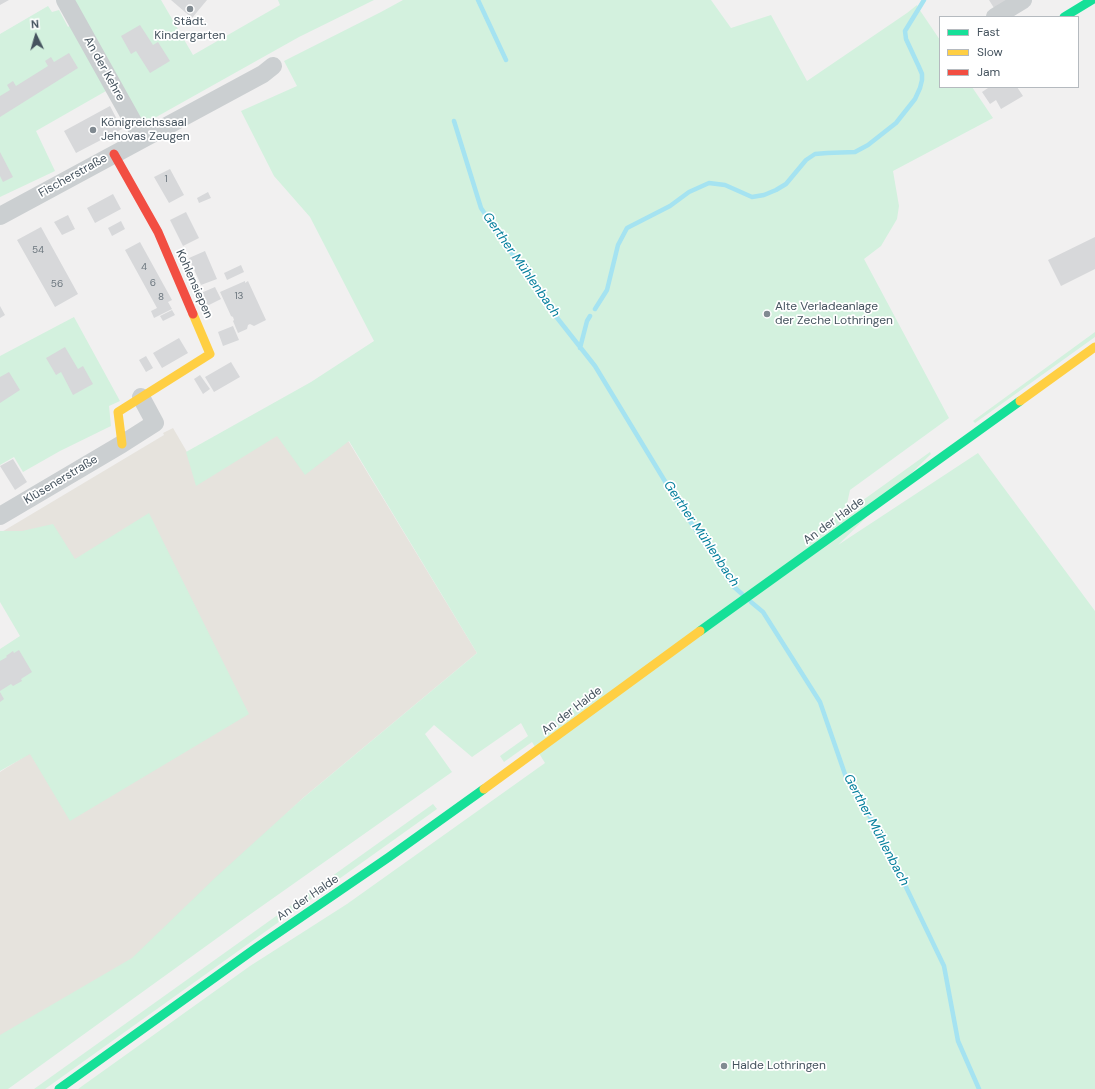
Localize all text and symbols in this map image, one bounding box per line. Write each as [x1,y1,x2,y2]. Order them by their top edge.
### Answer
marker: Städt. Kindergarten [185,4,195,14]
place label: Städt. Kindergarten [154,15,226,43]
north arrow [16,16,56,56]
legend [939,16,1079,88]
text: N [30,17,40,31]
text: Fast [977,24,1000,40]
street label: An der Kehre [80,34,128,104]
text: Slow [977,44,1003,60]
text: Jam [977,64,1000,80]
place label: Königreichssaal Jehovas Zeugen [101,116,190,144]
marker: Königreichssaal Jehovas Zeugen [88,125,98,135]
street label: Fischerstraße [36,151,110,201]
house number: 1 [164,173,168,185]
water label: Gerther Mühlenbach [479,210,563,320]
house number: 54 [32,244,44,256]
street label: Kohlensiepen [172,247,216,321]
house number: 4 [141,261,147,273]
house number: 6 [150,277,156,289]
house number: 56 [51,278,63,290]
house number: 13 [234,290,244,302]
house number: 8 [158,291,164,303]
place label: Alte Verladeanlage der Zeche Lothringen [775,300,893,328]
marker: Alte Verladeanlage der Zeche Lothringen [762,309,772,319]
street label: Klüsenerstraße [21,452,101,508]
water label: Gerther Mühlenbach [660,478,742,590]
street label: An der Halde [801,494,867,548]
street label: An der Halde [539,684,605,738]
water label: Gerther Mühlenbach [840,771,912,889]
street label: An der Halde [274,872,342,924]
place label: Halde Lothringen [732,1059,826,1073]
marker: Halde Lothringen [719,1061,729,1071]

